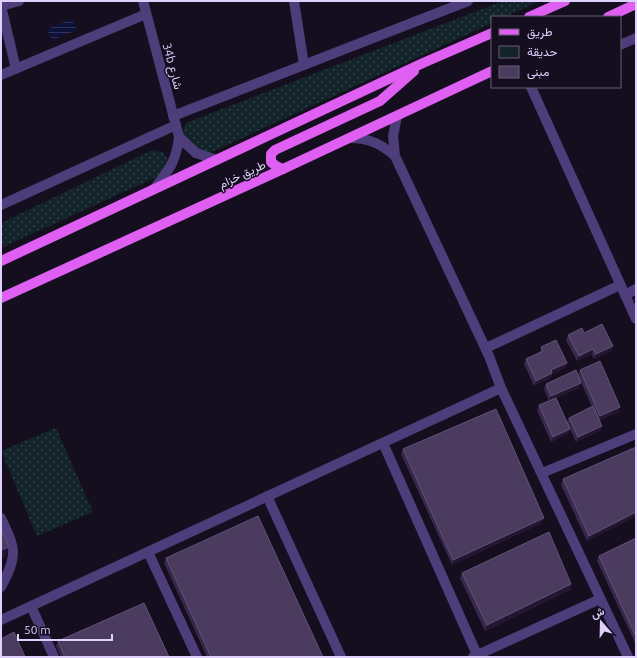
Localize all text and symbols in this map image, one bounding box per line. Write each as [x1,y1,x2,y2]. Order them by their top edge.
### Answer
legend [491,16,621,88]
text: طريق [527,25,553,40]
street label: 34b شارع [158,41,185,91]
text: حديقة [527,45,557,59]
text: مبنى [527,65,549,80]
street label: طريق خزام [217,157,268,192]
north arrow [581,602,621,642]
text: ش [589,605,606,621]
scale bar [18,616,112,642]
text: 50 m [24,623,51,636]

